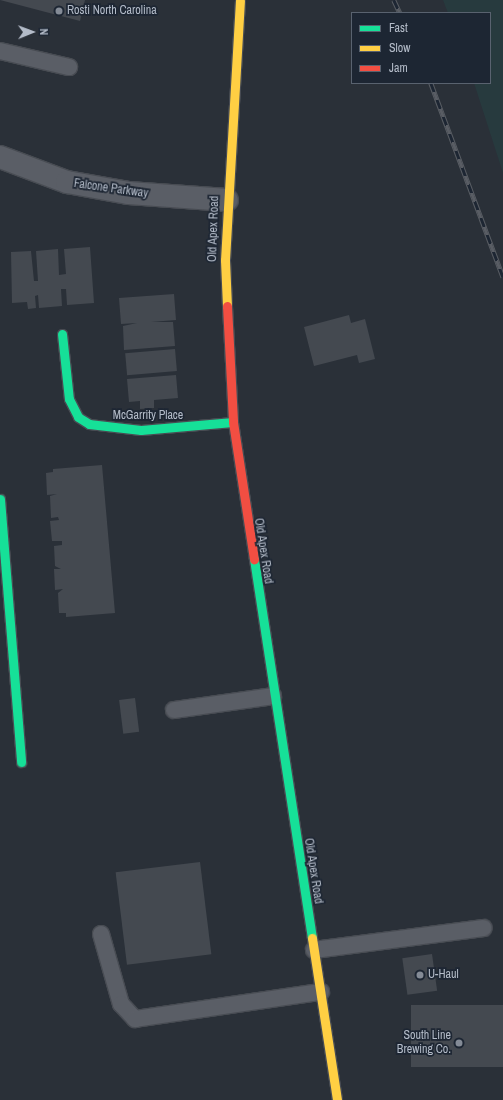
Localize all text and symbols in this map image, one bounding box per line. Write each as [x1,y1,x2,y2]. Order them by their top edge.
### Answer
place label: Rosti North Carolina [67,4,157,18]
marker: Rosti North Carolina [54,6,64,16]
north arrow [12,12,52,52]
legend [351,12,491,84]
text: Fast [389,20,408,36]
text: N [37,28,51,35]
text: Slow [389,40,410,56]
text: Jam [389,60,408,76]
street label: Falcone Parkway [73,177,149,201]
street label: Old Apex Road [206,195,222,263]
street label: McGarrity Place [113,409,183,423]
street label: Old Apex Road [251,517,275,585]
street label: Old Apex Road [301,837,325,905]
place label: U-Haul [428,968,459,982]
marker: U-Haul [415,970,425,980]
place label: South Line Brewing Co. [397,1029,451,1057]
marker: South Line Brewing Co. [454,1038,464,1048]

